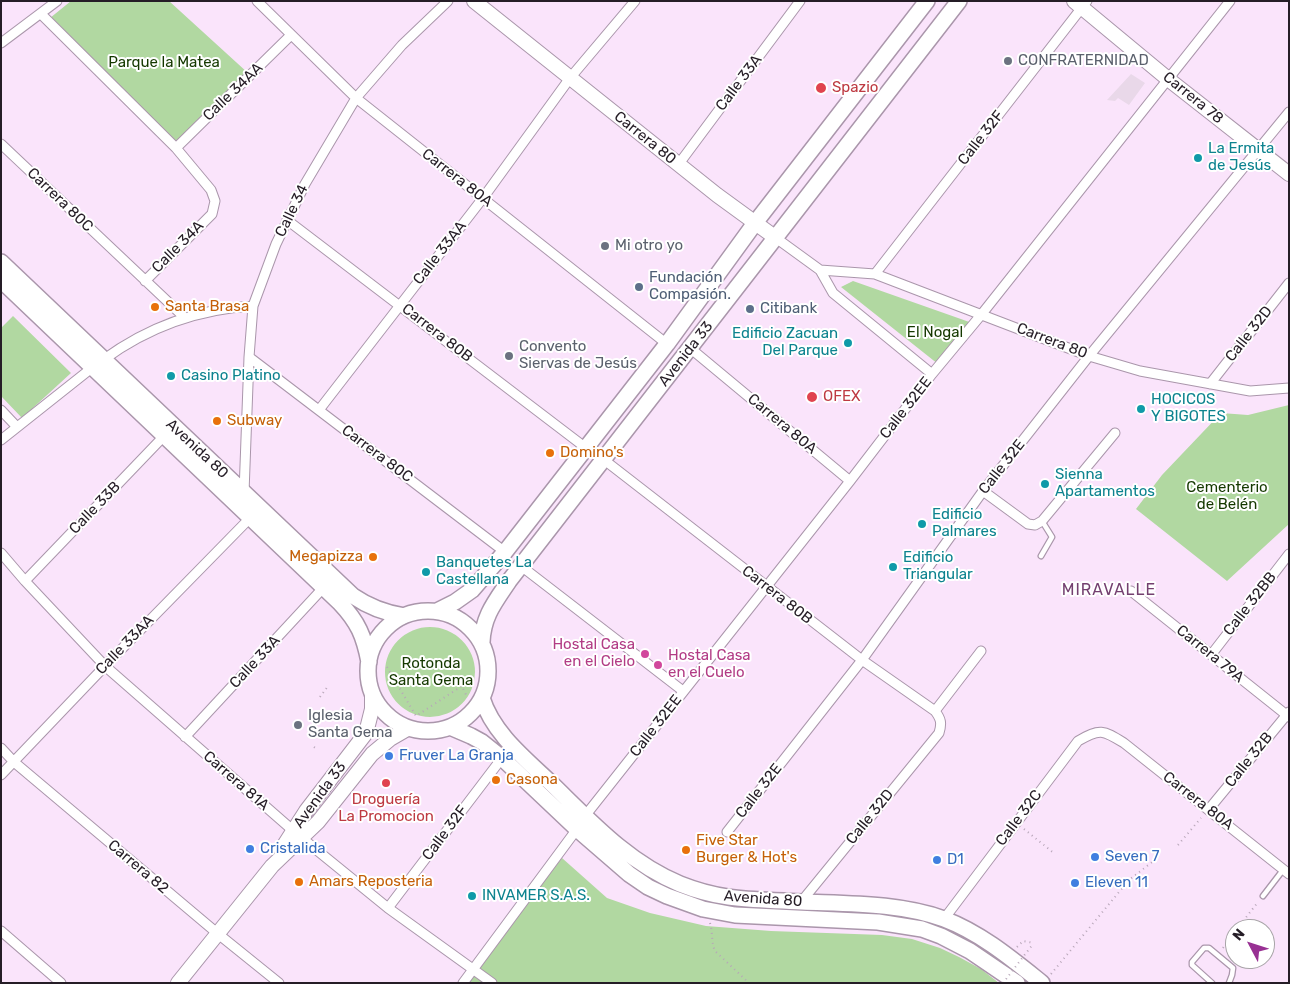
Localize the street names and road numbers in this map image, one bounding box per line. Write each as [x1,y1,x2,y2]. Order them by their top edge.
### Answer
street label: Calle 33A [712,51,766,115]
street label: Calle 34AA [199,59,267,125]
street label: Carrera 78 [1159,68,1227,128]
street label: Calle 32F [954,107,1008,169]
street label: Carrera 80 [610,108,680,168]
street label: Carrera 80A [418,145,496,211]
street label: Carrera 80C [23,164,97,236]
street label: Calle 34 [272,182,312,240]
street label: Calle 34A [148,217,208,277]
street label: Calle 33AA [410,218,470,288]
street label: Carrera 80B [398,300,476,366]
street label: Calle 32D [1222,303,1276,365]
street label: Avenida 33 [655,318,717,390]
street label: Carrera 80 [1014,319,1090,363]
street label: Calle 32EE [876,373,936,443]
street label: Carrera 80A [744,390,820,458]
street label: Avenida 80 [162,416,232,482]
street label: Carrera 80C [338,421,416,487]
street label: Calle 32E [975,436,1029,498]
street label: Calle 33B [66,478,124,538]
street label: Carrera 80B [738,562,816,628]
street label: Calle 32BB [1220,569,1280,639]
street label: Calle 33AA [92,611,158,679]
street label: Carrera 79A [1173,621,1247,687]
street label: Calle 33A [226,632,284,692]
street label: Calle 32EE [626,691,686,761]
street label: Calle 32B [1221,729,1277,791]
street label: Carrera 81A [199,747,273,815]
street label: Avenida 33 [290,758,350,832]
street label: Calle 32E [732,760,786,822]
street label: Carrera 80A [1159,768,1237,834]
street label: Calle 32D [842,786,898,848]
street label: Calle 32C [992,786,1046,850]
street label: Calle 32F [418,802,472,864]
street label: Carrera 82 [104,836,172,898]
street label: Avenida 80 [723,887,803,911]

